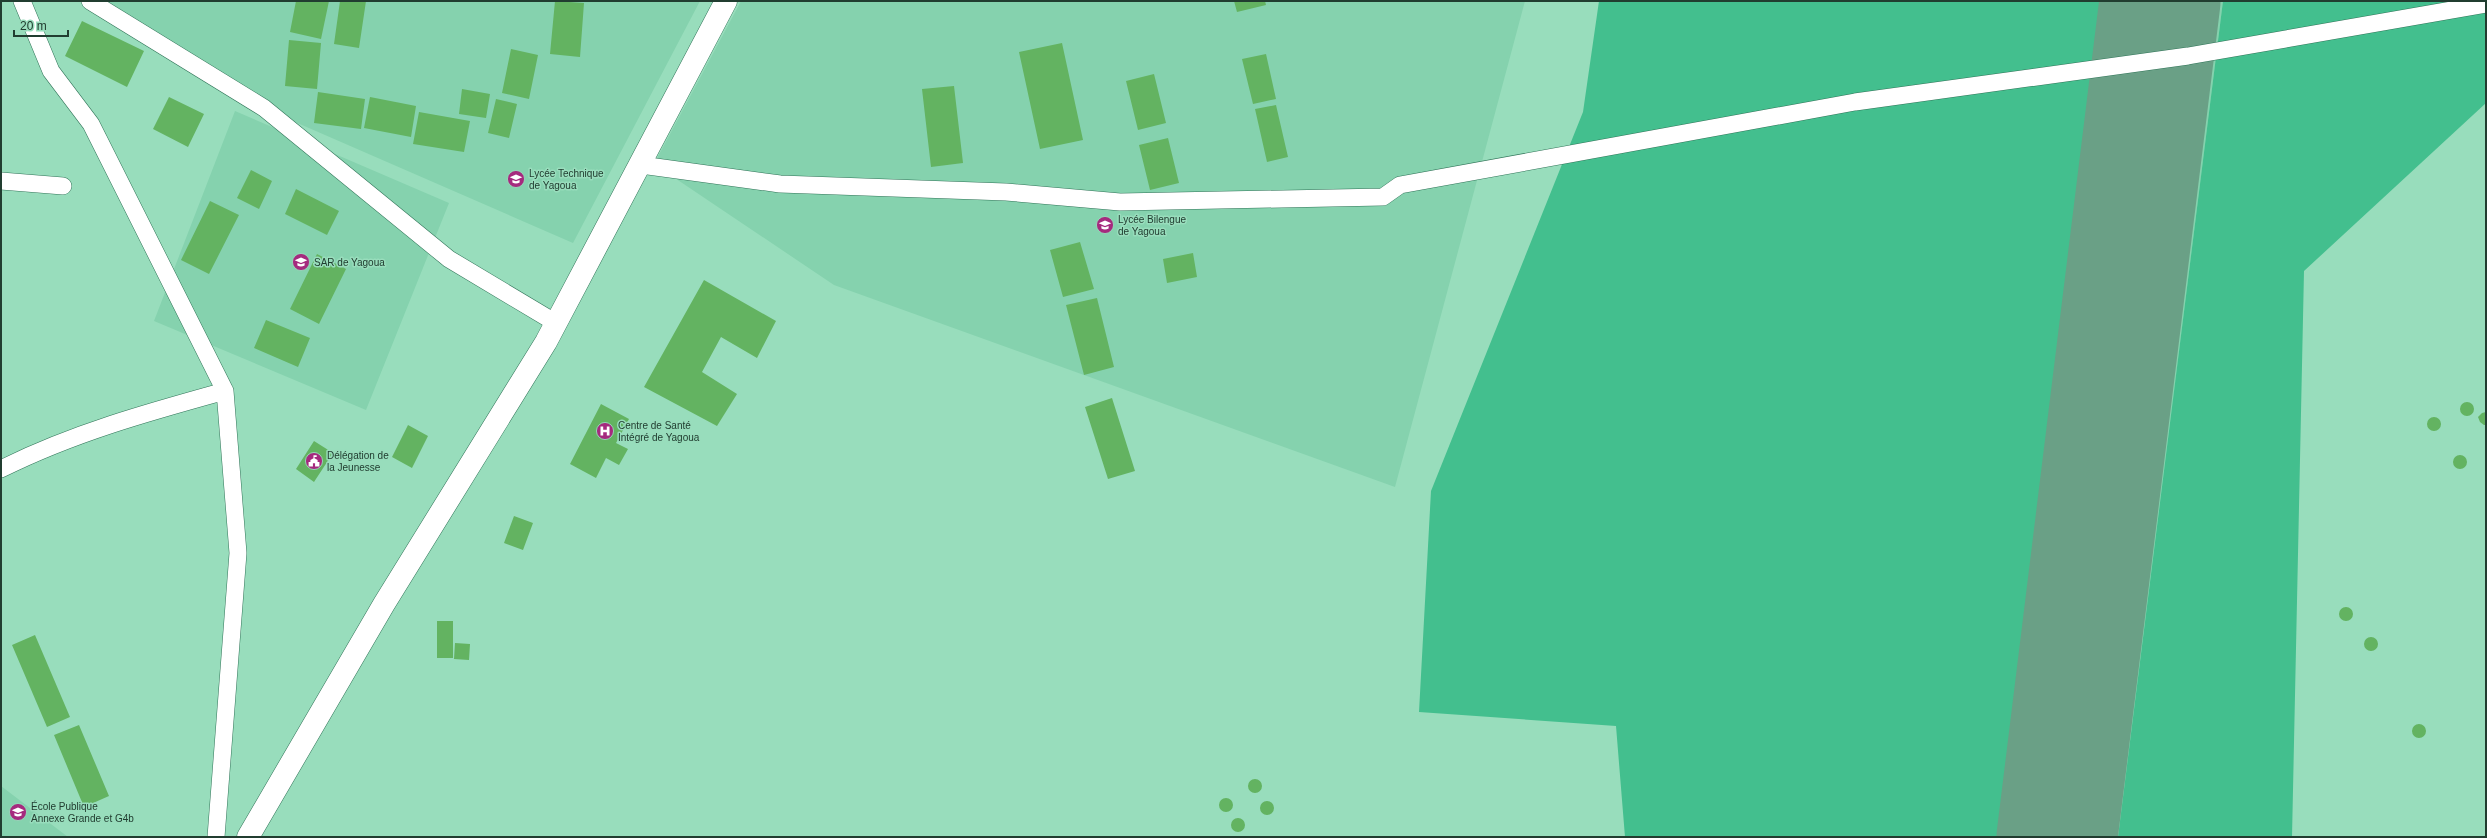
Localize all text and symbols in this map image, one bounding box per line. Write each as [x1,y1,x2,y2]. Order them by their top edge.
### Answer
scale bar [14,12,68,38]
text: 20 m [20,19,47,33]
place label: Lycée Technique de Yagoua [529,168,604,191]
school or university icon: Lycée Technique de Yagoua [506,169,526,189]
place label: Lycée Bilengue de Yagoua [1118,214,1186,237]
school or university icon: Lycée Bilengue de Yagoua [1095,215,1115,235]
school or university icon: SAR de Yagoua [291,252,311,272]
place label: SAR de Yagoua [314,257,385,268]
place label: Centre de Santé Intégré de Yagoua [618,420,700,443]
hospital icon: Centre de Santé Intégré de Yagoua [595,421,615,441]
place label: Délégation de la Jeunesse [327,450,389,473]
public building icon: Délégation de la Jeunesse [304,451,324,471]
place label: École Publique Annexe Grande et G4b [31,800,134,824]
school or university icon: École Publique Annexe Grande et G4b [8,802,28,822]

